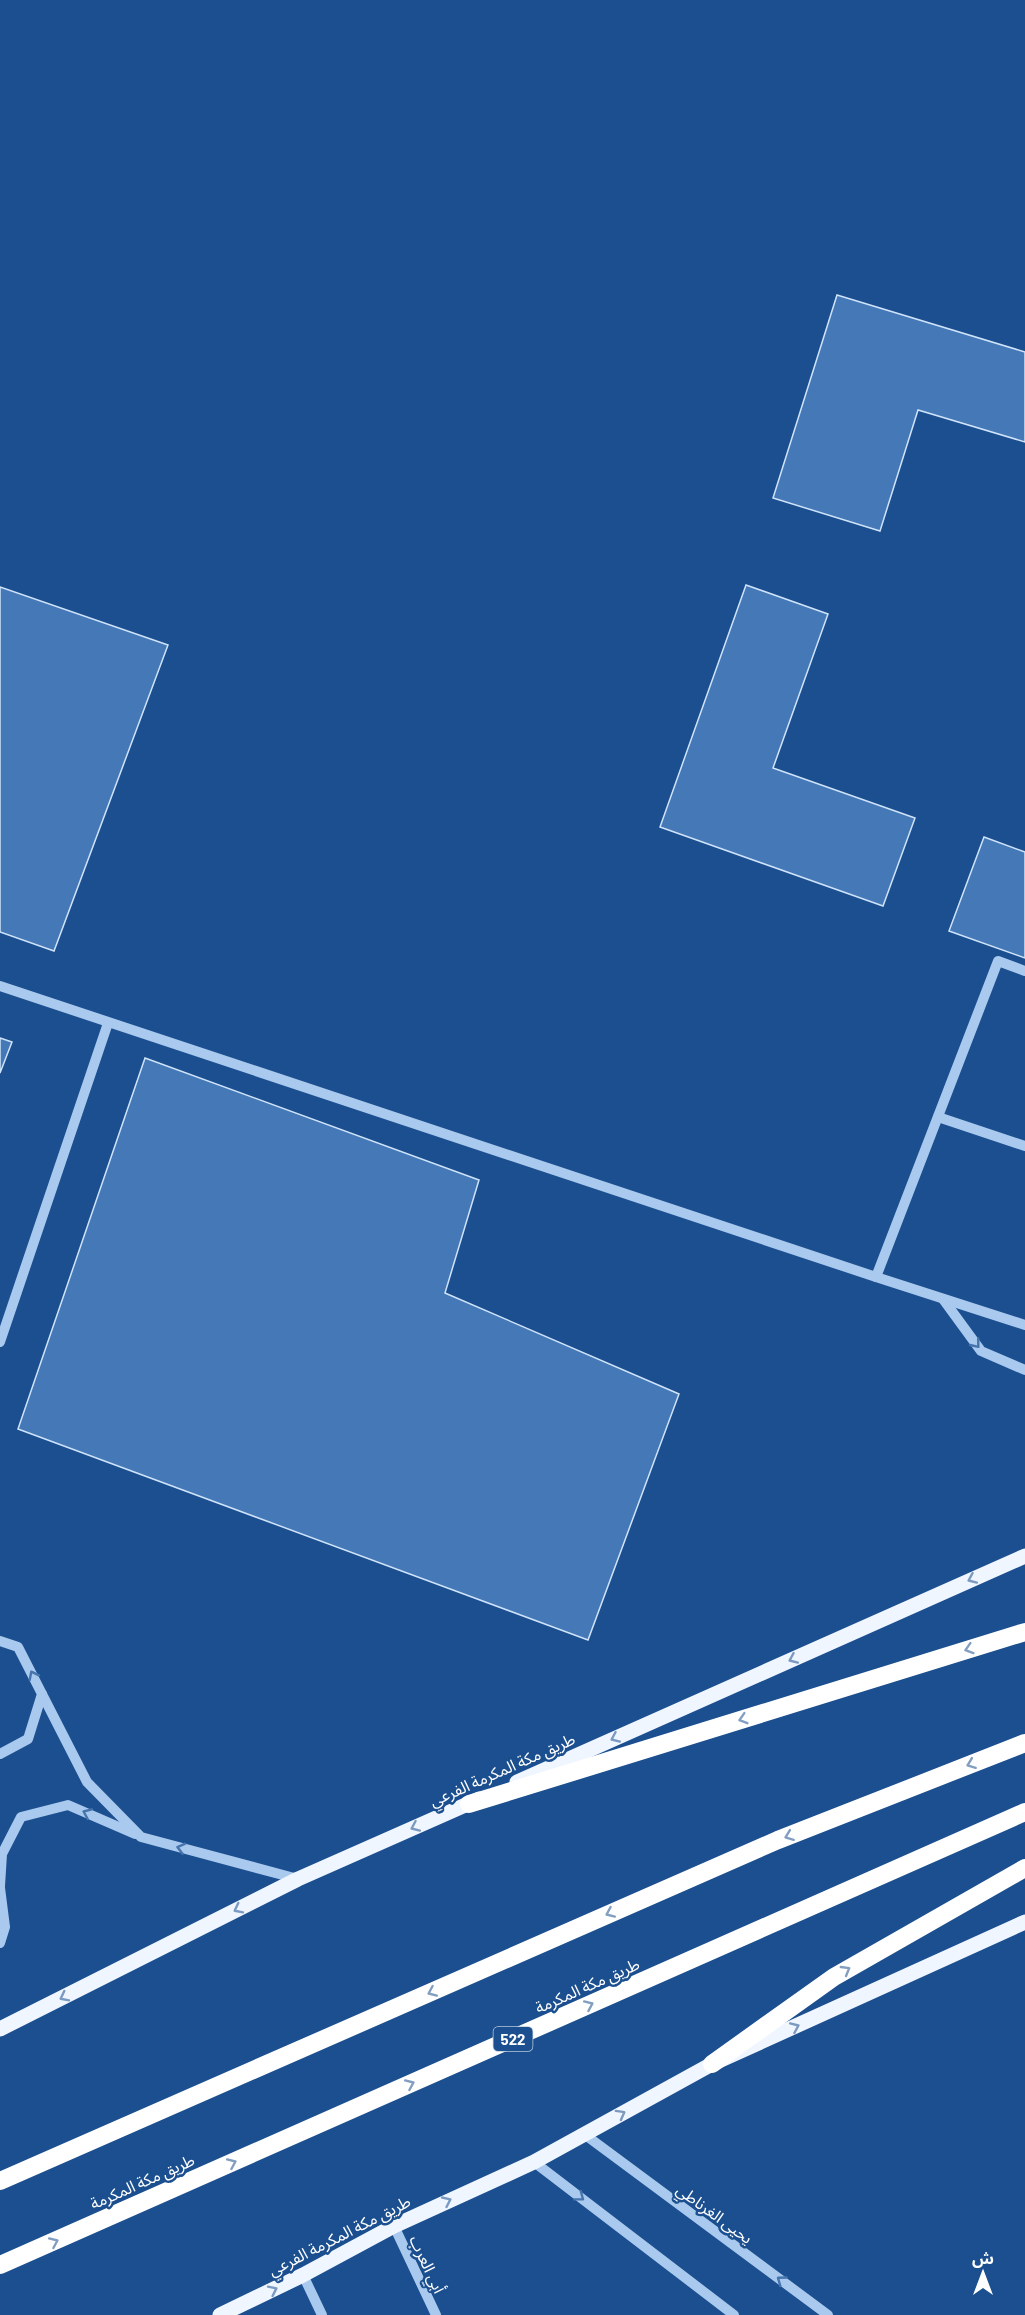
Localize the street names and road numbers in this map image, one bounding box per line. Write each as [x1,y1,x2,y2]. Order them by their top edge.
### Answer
street label: طريق مكة المكرمة الفرعي [426,1728,579,1813]
street label: طريق مكة المكرمة [532,1953,643,2018]
road number: 522 [494,2027,532,2051]
street label: طريق مكة المكرمة [87,2149,198,2214]
street label: يحيى الغرناطي [671,2179,757,2250]
street label: طريق مكة المكرمة الفرعي [265,2191,415,2282]
street label: أبي العرب [403,2232,450,2297]

